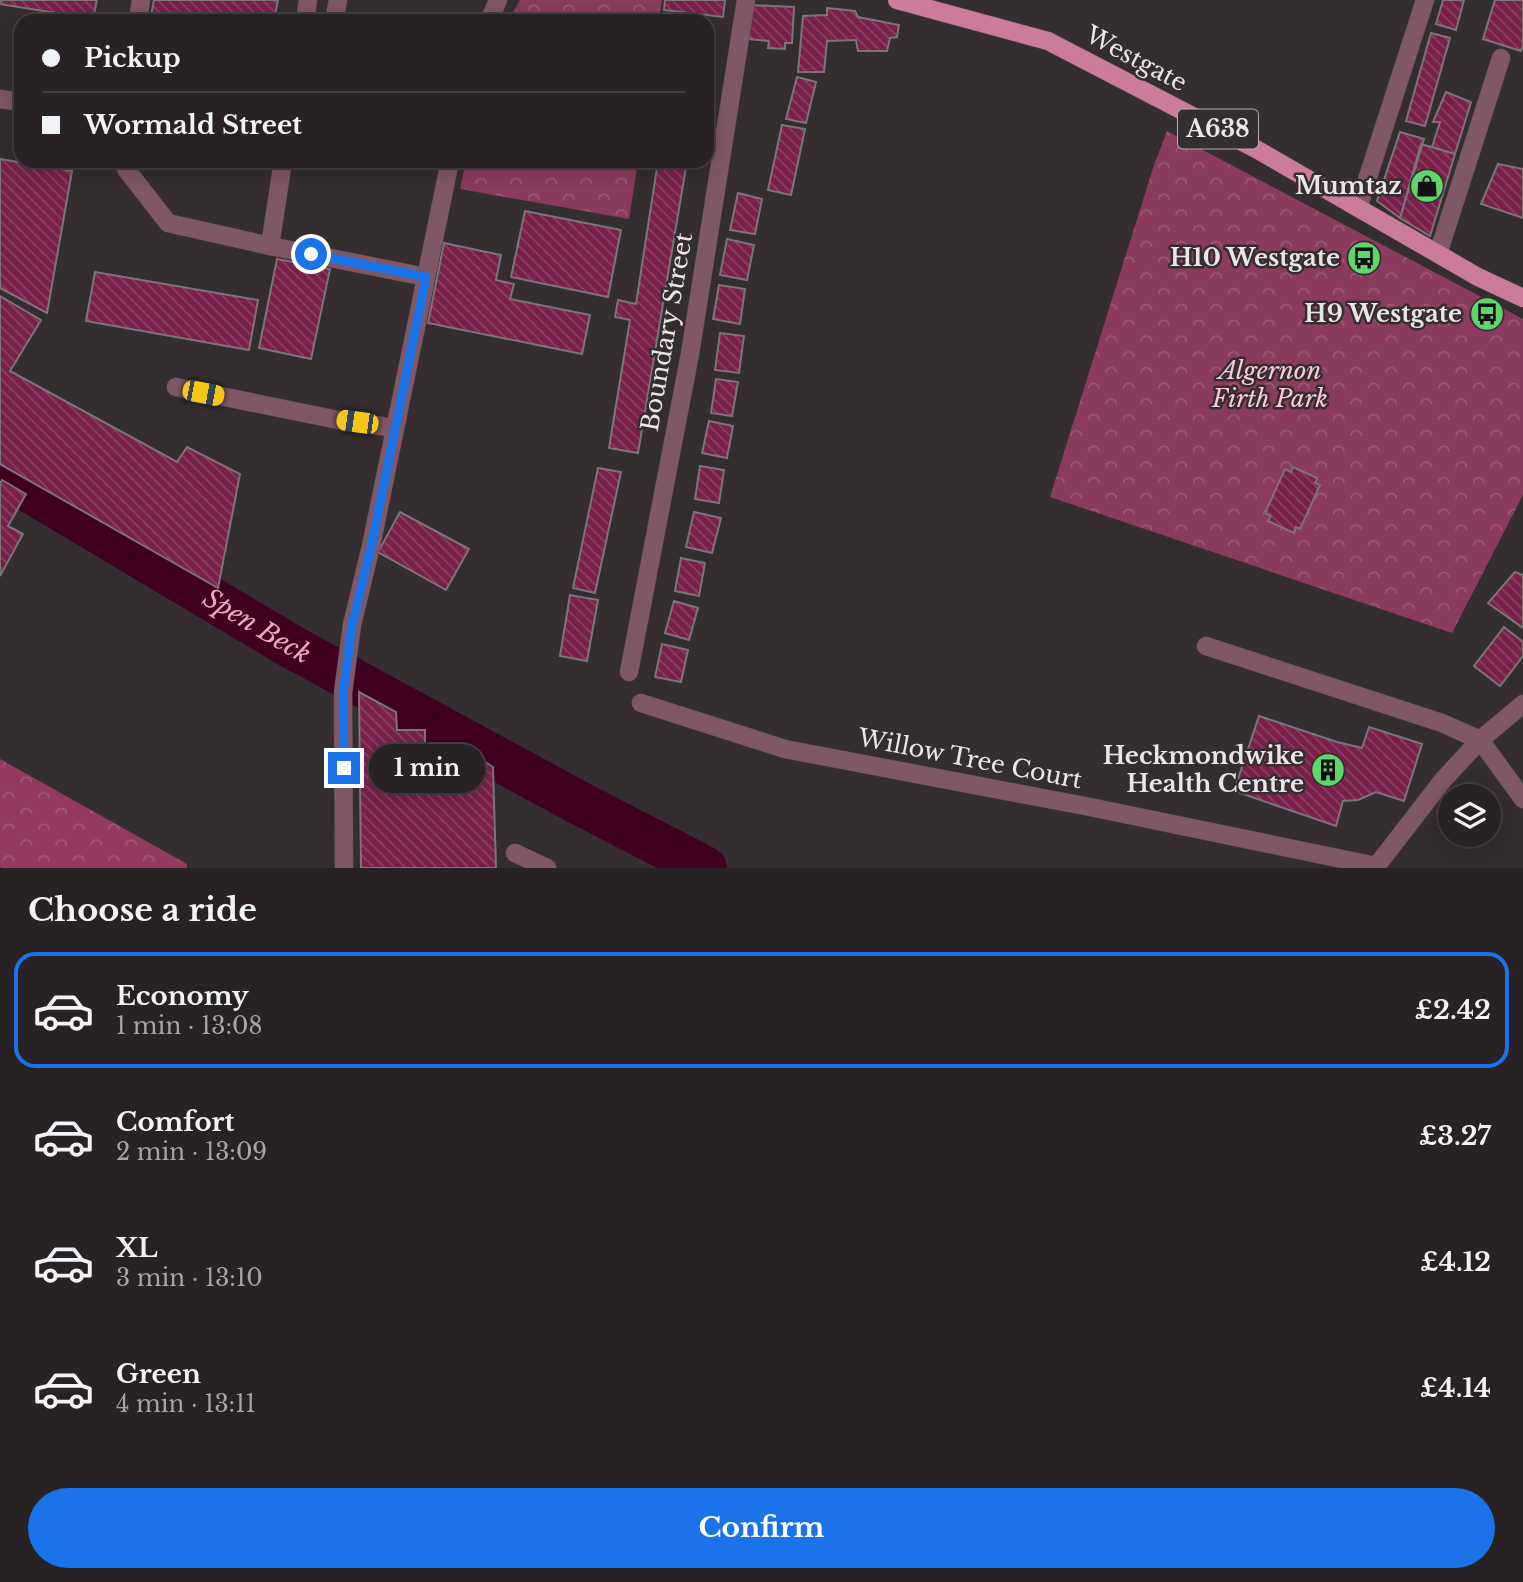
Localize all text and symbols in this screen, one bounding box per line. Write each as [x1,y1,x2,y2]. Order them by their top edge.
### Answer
street label: Westgate [1080,19,1192,97]
text: Pickup [84,42,181,74]
text: Wormald Street [84,109,302,141]
road number: A638 [1178,110,1258,148]
shop icon: Mumtaz [1408,167,1446,205]
place label: Mumtaz [1295,171,1402,200]
street label: Boundary Street [635,230,698,434]
route start [295,238,327,270]
bus stop icon: H10 Westgate [1345,239,1383,277]
place label: H10 Westgate [1170,243,1340,272]
bus stop icon: H9 Westgate [1468,295,1506,333]
place label: H9 Westgate [1304,299,1462,328]
park label: Algernon Firth Park [1211,356,1328,413]
car [181,379,226,407]
car [335,409,380,435]
water label: Spen Beck [197,582,316,670]
street label: Willow Tree Court [855,722,1085,794]
place label: Heckmondwike Health Centre [1103,741,1304,798]
callout: 1 min [368,744,484,792]
building icon: Heckmondwike Health Centre [1309,751,1347,789]
route end [328,752,360,784]
text: 1 min [394,754,460,782]
map controls [1438,784,1501,847]
button: layers [1438,784,1501,847]
text: Choose a ride [28,890,257,930]
icon: car [32,979,95,1042]
text: Economy [116,980,249,1012]
text: £2.42 [1415,994,1491,1026]
text: 1 min · 13:08 [116,1012,262,1040]
icon: car [32,1105,95,1168]
text: Comfort [116,1106,234,1138]
text: £3.27 [1419,1120,1491,1152]
text: 2 min · 13:09 [116,1138,267,1166]
icon: car [32,1231,95,1294]
text: XL [116,1232,158,1264]
text: £4.12 [1420,1246,1491,1278]
text: 3 min · 13:10 [116,1264,263,1292]
icon: car [32,1357,95,1420]
text: Green [116,1358,201,1390]
text: £4.14 [1420,1372,1491,1404]
text: 4 min · 13:11 [116,1390,256,1418]
button: Confirm [28,1488,1495,1568]

